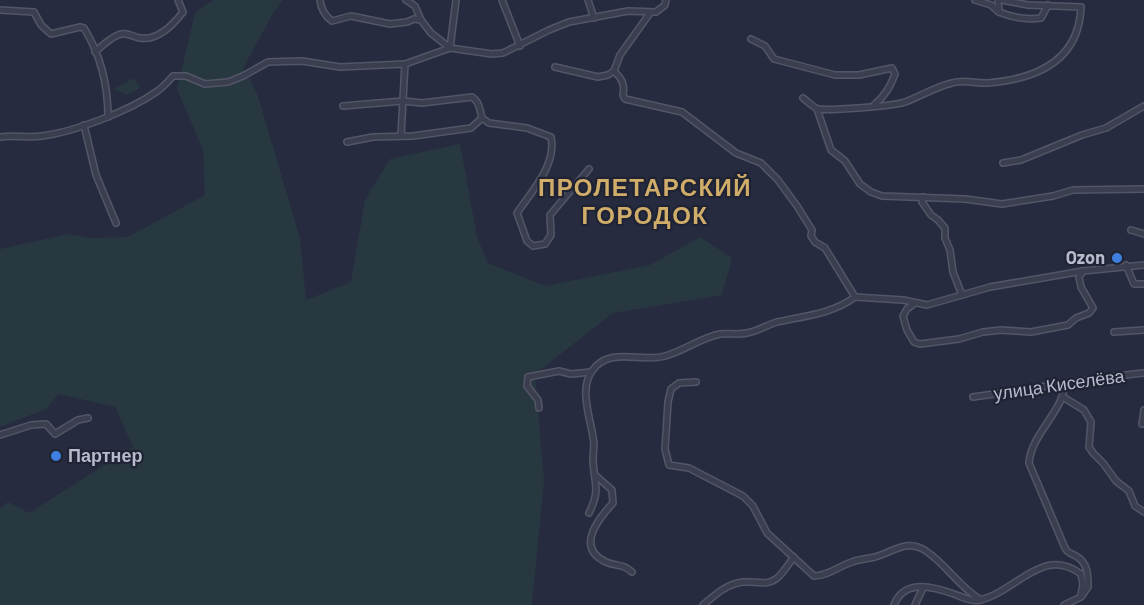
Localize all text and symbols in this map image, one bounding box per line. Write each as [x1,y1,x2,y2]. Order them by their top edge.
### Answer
district label: ПРОЛЕТАРСКИЙ ГОРОДОК [538,172,752,229]
place label: Ozon [1066,246,1105,268]
marker: Ozon [1110,251,1124,265]
street label: улица Киселёва [992,364,1127,404]
place label: Партнер [68,444,142,466]
marker: Партнер [49,449,63,463]

